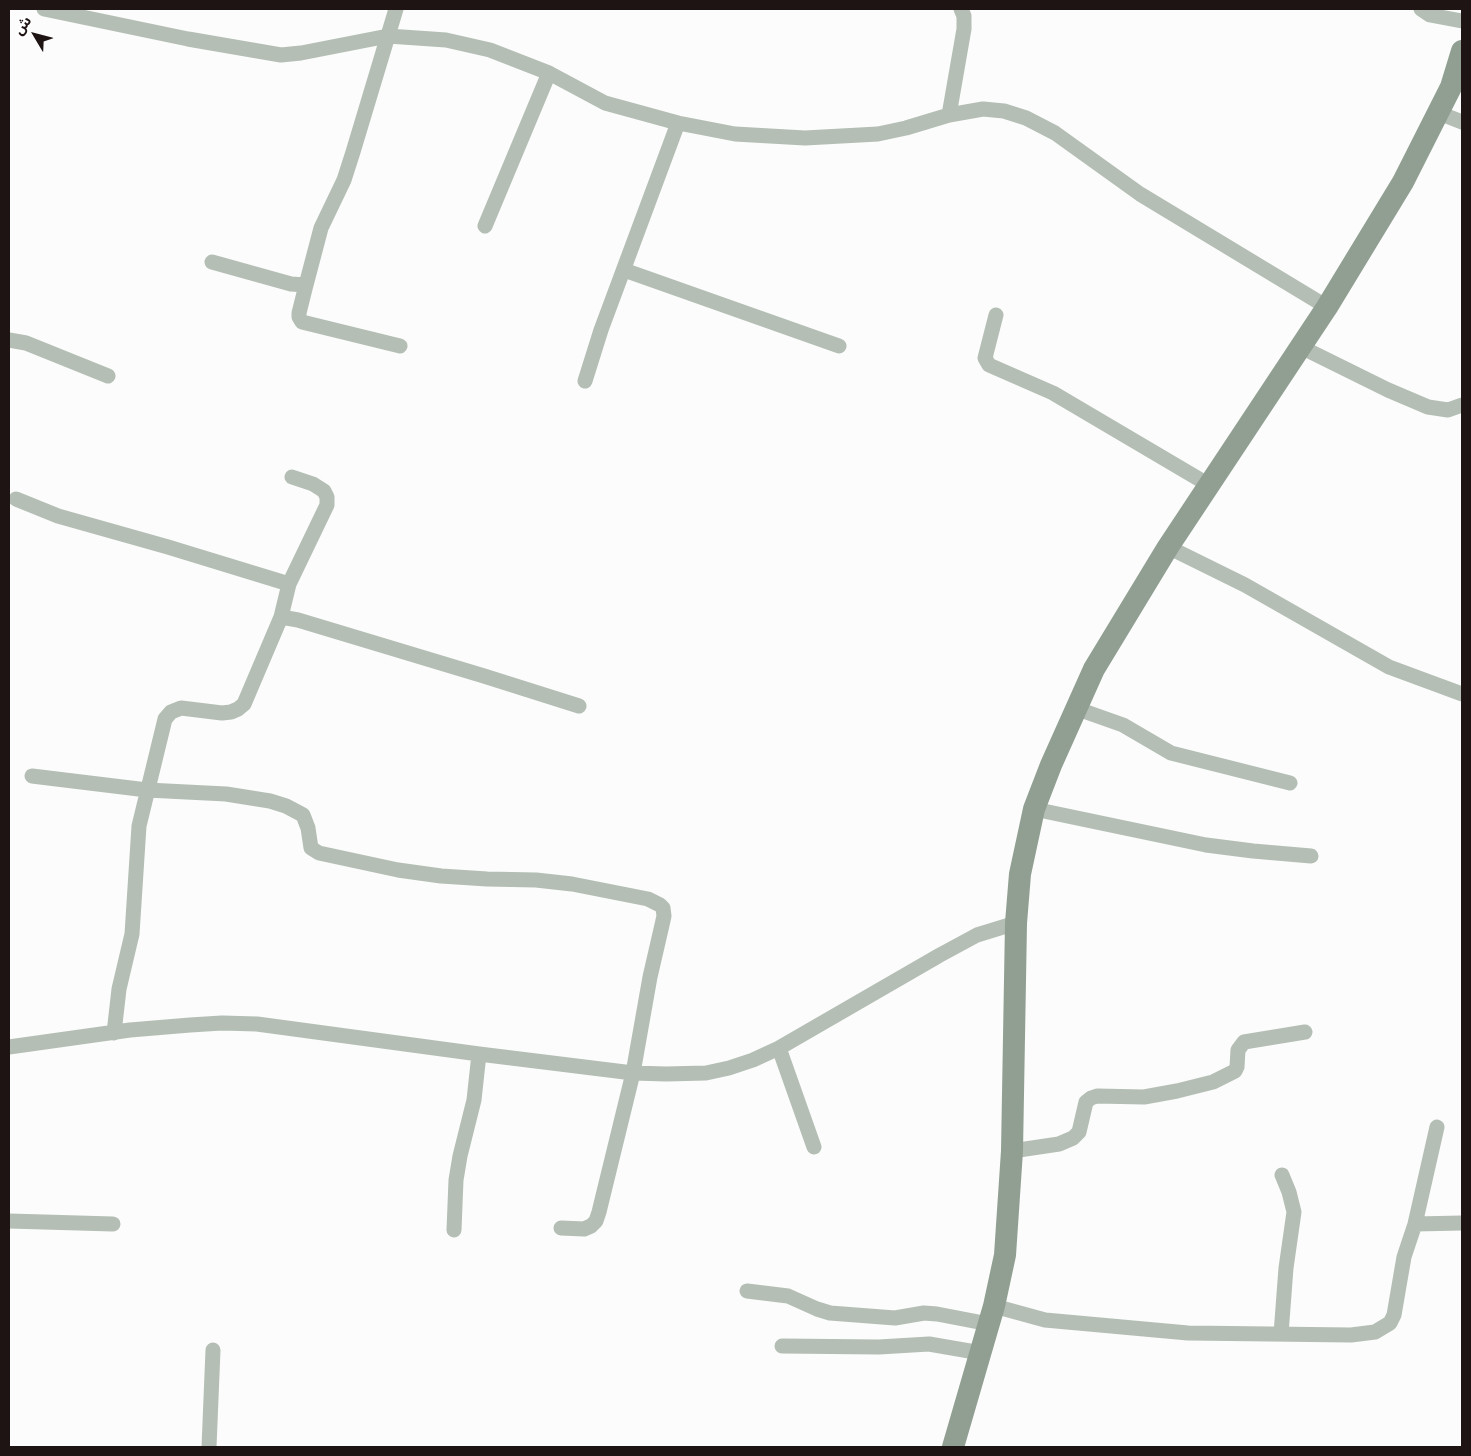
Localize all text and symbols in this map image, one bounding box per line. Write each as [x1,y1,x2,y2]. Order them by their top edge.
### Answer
north arrow [10,10,60,60]
text: ش [12,14,34,38]

